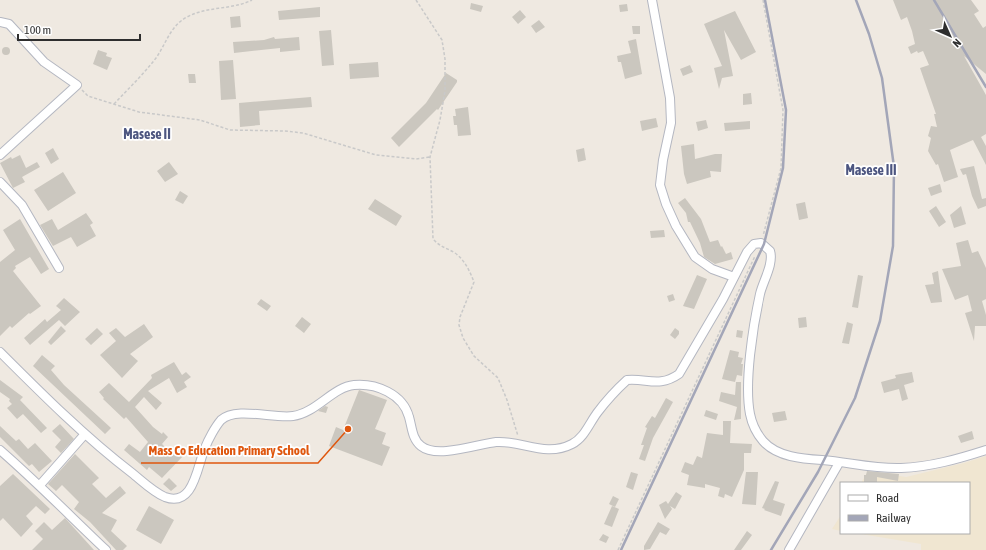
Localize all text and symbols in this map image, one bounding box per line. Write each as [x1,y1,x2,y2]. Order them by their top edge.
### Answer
scale bar [18,16,140,42]
north arrow [930,16,970,56]
text: 100 m [24,23,51,37]
text: N [951,37,964,50]
district label: Masese II [123,126,171,142]
district label: Masese III [845,162,897,178]
callout: Mass Co Education Primary School [141,438,318,463]
text: Mass Co Education Primary School [148,443,310,458]
legend [840,482,970,534]
text: Road [876,491,899,505]
text: Railway [876,511,911,525]

